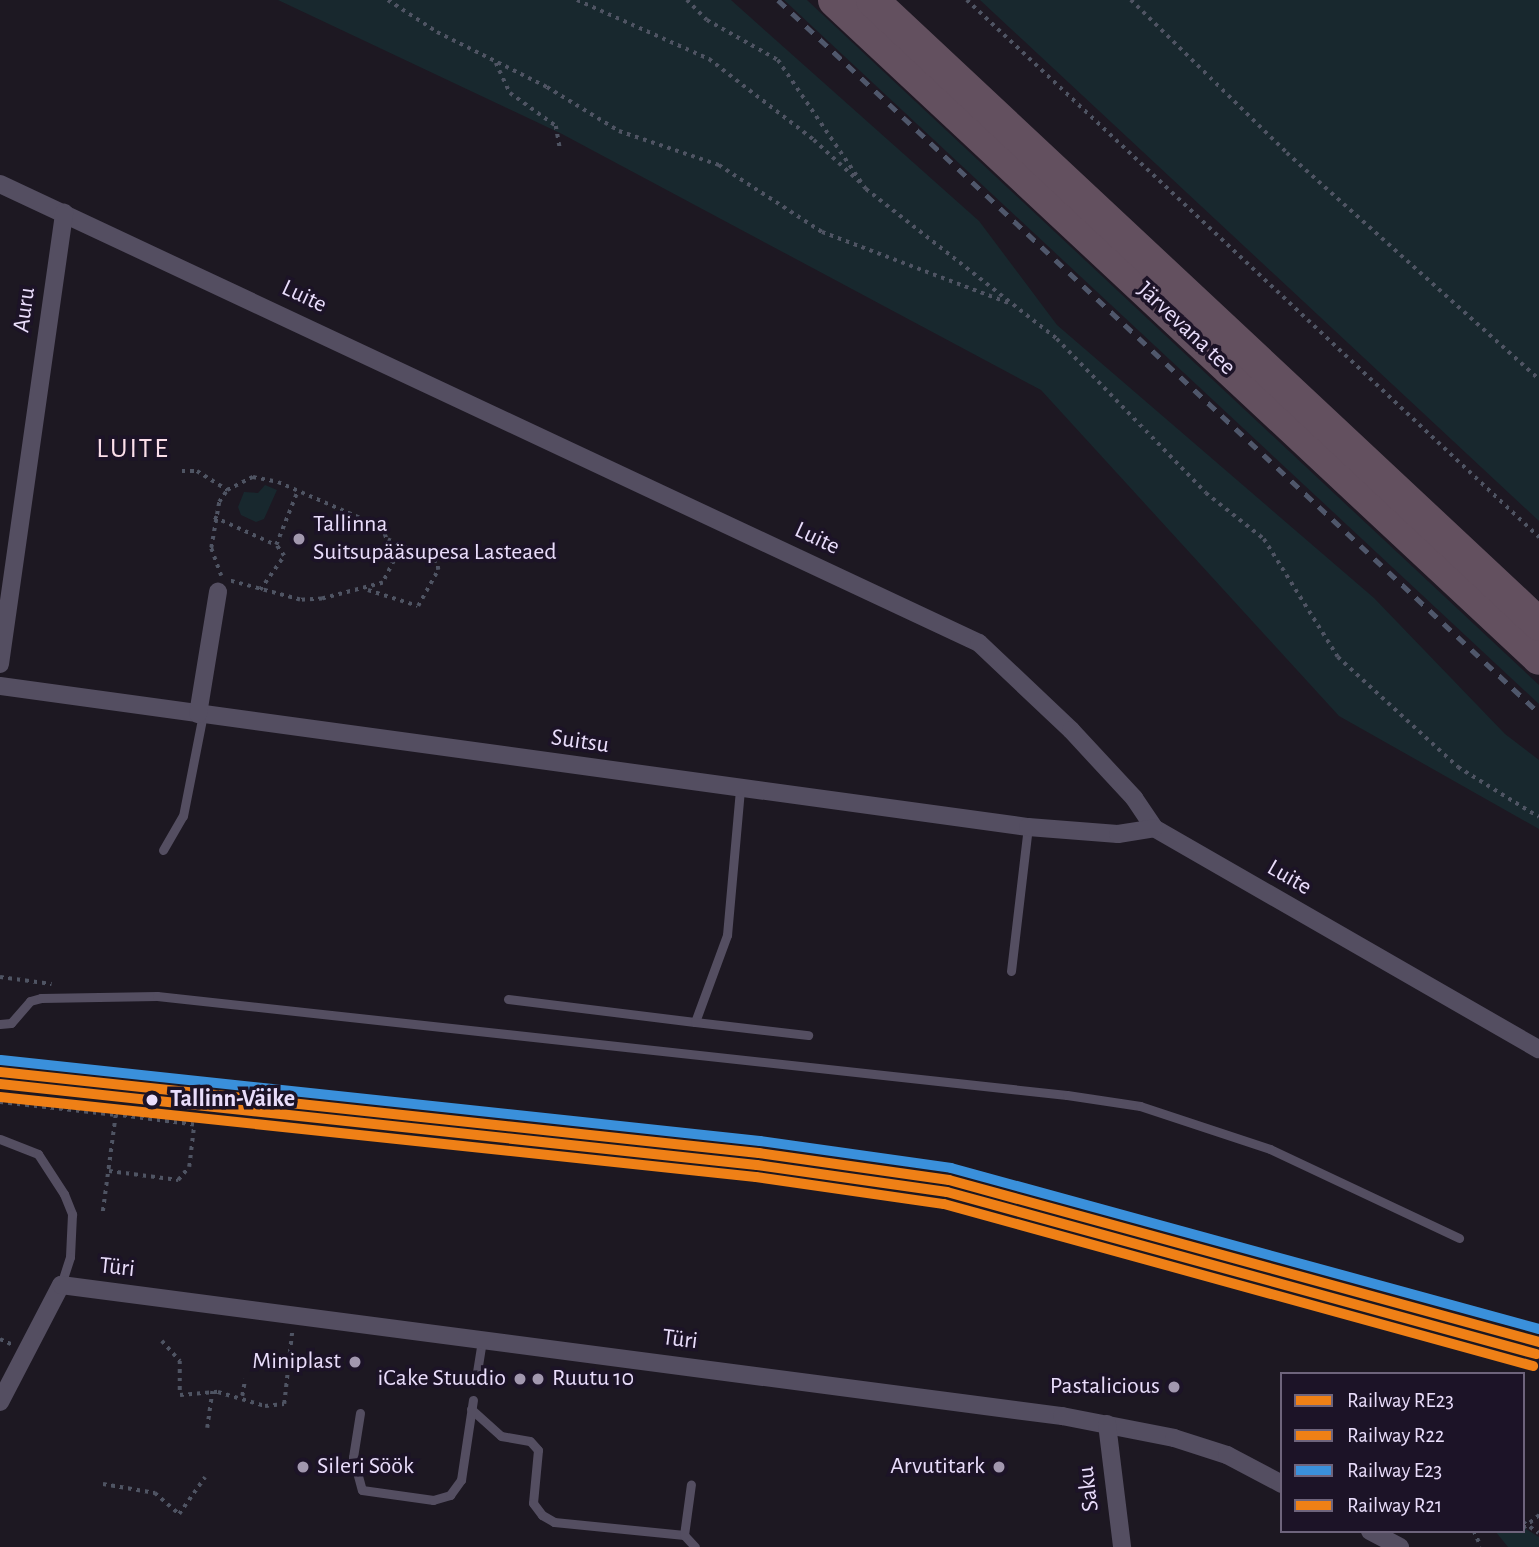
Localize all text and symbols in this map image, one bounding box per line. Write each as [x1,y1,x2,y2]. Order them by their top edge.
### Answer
street label: Luite [277,274,331,320]
street label: Järvevana tee [1131,276,1241,382]
street label: Auru [8,286,42,334]
district label: LUITE [97,432,169,466]
place label: Tallinna Suitsupääsupesa Lasteaed [313,511,557,567]
street label: Luite [790,516,844,562]
marker: Tallinna Suitsupääsupesa Lasteaed [291,531,307,547]
street label: Suitsu [549,724,611,760]
street label: Luite [1262,854,1316,902]
place label: Tallinn-Väike [170,1086,295,1114]
marker: Tallinn-Väike [141,1089,163,1111]
street label: Türi [98,1252,136,1284]
street label: Türi [661,1324,699,1356]
place label: Miniplast [252,1348,341,1376]
marker: Miniplast [347,1354,363,1370]
place label: iCake Stuudio [378,1365,506,1393]
place label: Ruutu 10 [552,1365,634,1393]
marker: iCake Stuudio [512,1371,528,1387]
marker: Ruutu 10 [530,1371,546,1387]
legend [1280,1372,1525,1533]
place label: Pastalicious [1050,1373,1160,1401]
marker: Pastalicious [1166,1379,1182,1395]
text: Railway RE23 [1347,1390,1454,1411]
text: Railway R22 [1347,1425,1445,1446]
place label: Sileri Söök [317,1453,414,1481]
place label: Arvutitark [890,1453,985,1481]
marker: Sileri Söök [295,1459,311,1475]
marker: Arvutitark [991,1459,1007,1475]
text: Railway E23 [1347,1460,1442,1481]
street label: Saku [1072,1465,1106,1513]
text: Railway R21 [1347,1495,1442,1516]

